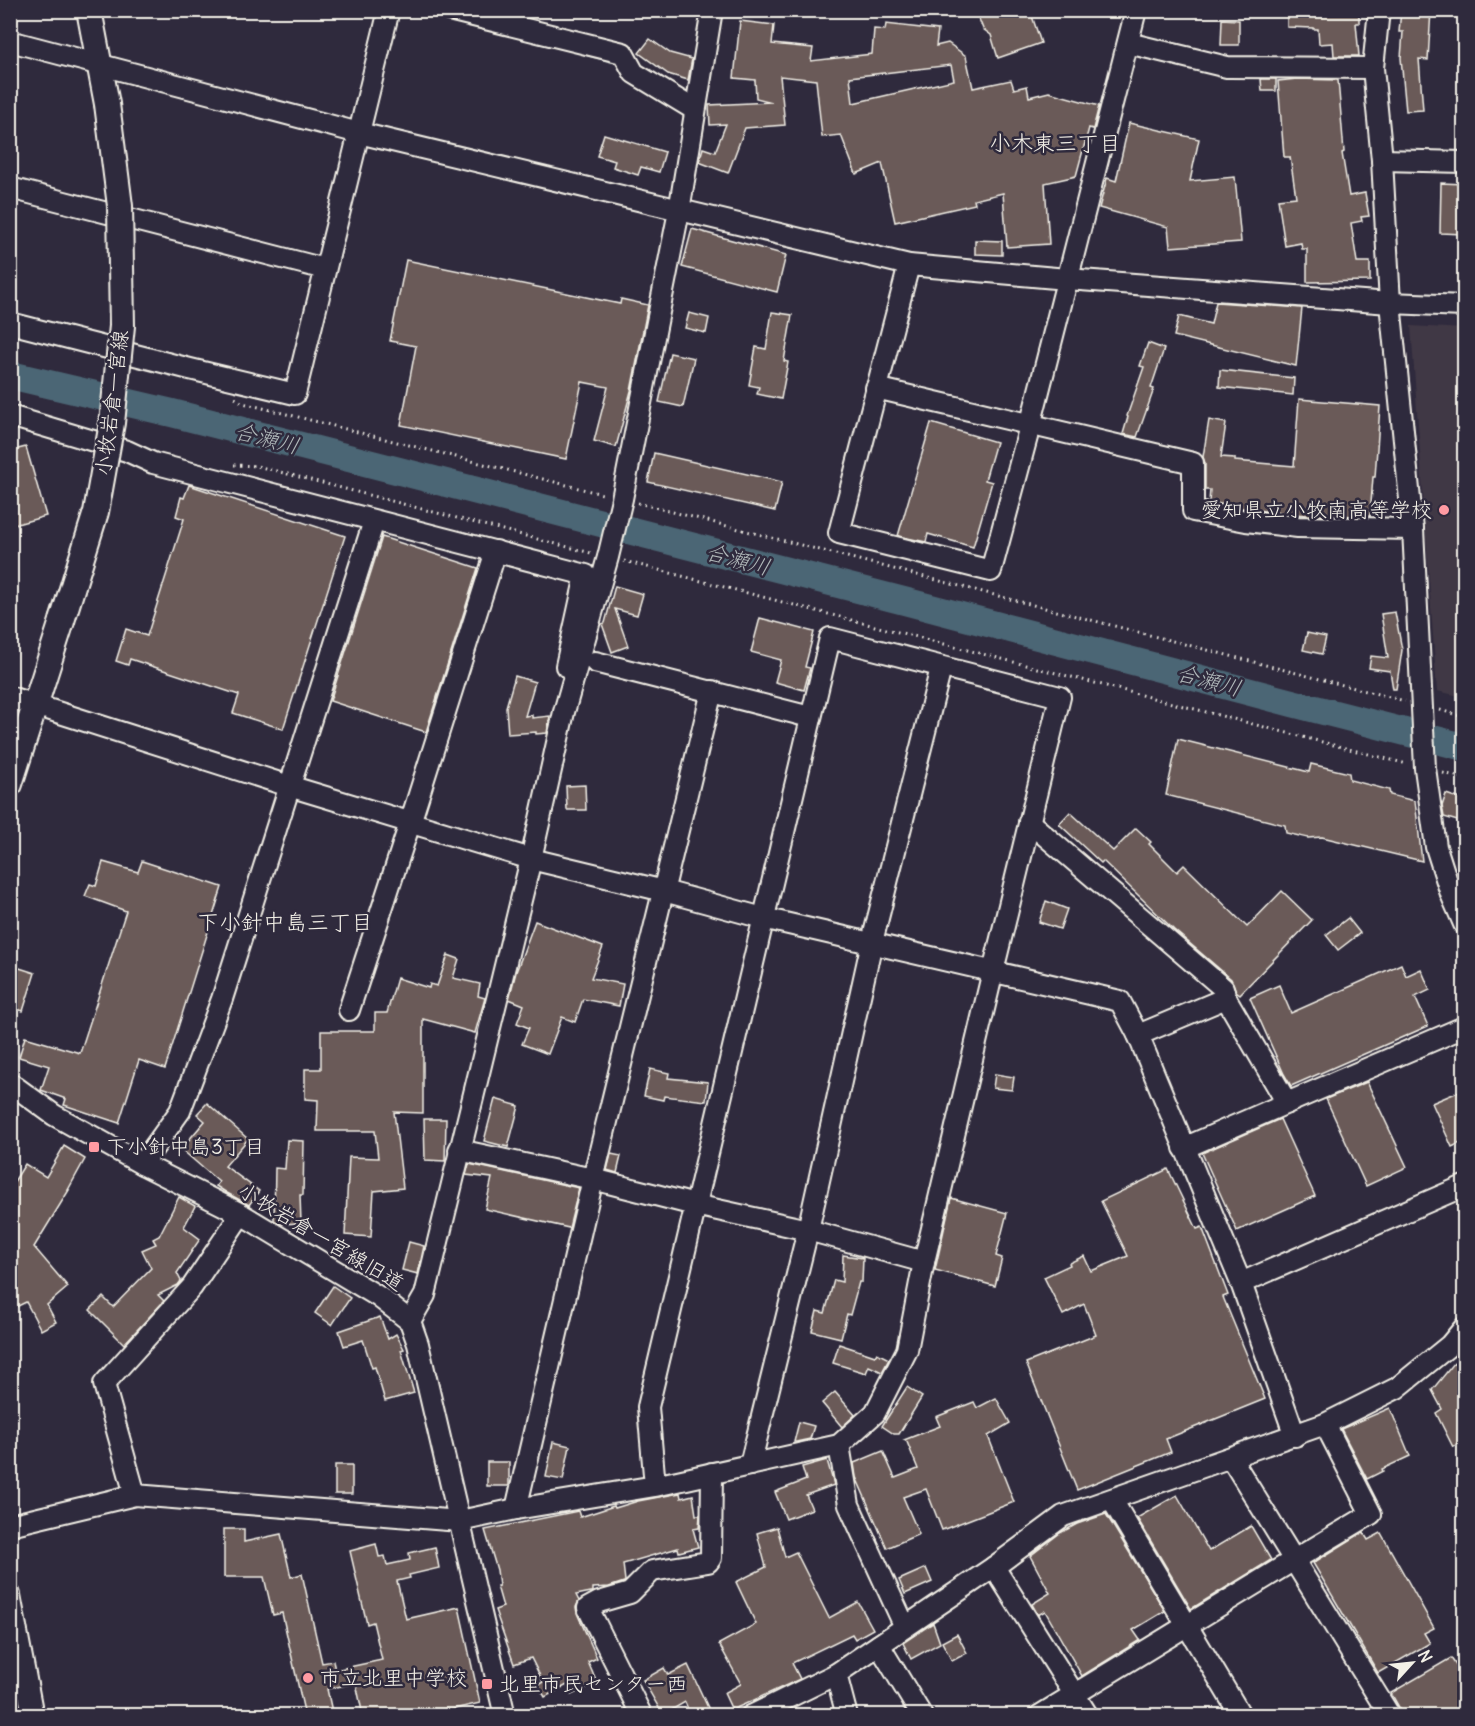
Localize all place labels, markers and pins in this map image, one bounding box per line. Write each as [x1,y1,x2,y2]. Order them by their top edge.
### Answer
place label: 愛知県立小牧南高等学校 [1201,496,1432,523]
marker: 愛知県立小牧南高等学校 [1437,503,1451,517]
place label: 下小針中島3丁目 [106,1133,265,1160]
marker: 下小針中島3丁目 [87,1140,101,1154]
place label: 市立北里中学校 [320,1664,467,1691]
place label: 北里市民センター西 [499,1670,687,1697]
marker: 市立北里中学校 [301,1671,315,1685]
marker: 北里市民センター西 [480,1677,494,1691]

